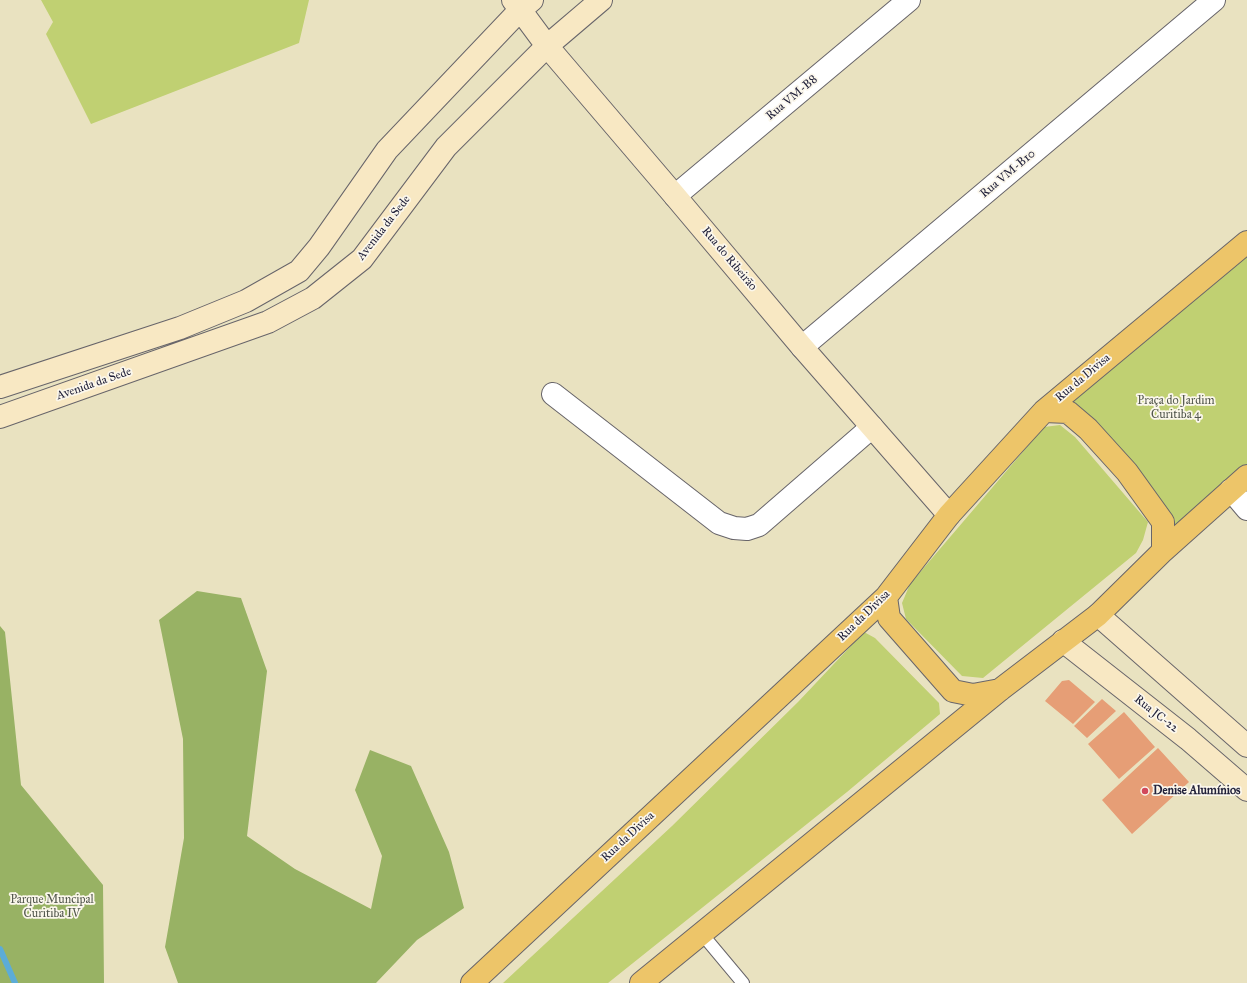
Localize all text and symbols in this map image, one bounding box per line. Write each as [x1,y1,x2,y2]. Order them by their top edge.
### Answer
street label: Rua VM-B8 [763,72,821,124]
street label: Rua VM-B10 [977,147,1039,201]
street label: Avenida da Sede [354,193,414,263]
street label: Rua do Ribeirão [698,224,760,294]
street label: Rua da Divisa [1053,351,1113,405]
street label: Avenida da Sede [55,364,133,404]
park label: Praça do Jardim Curitiba 4 [1137,394,1215,422]
street label: Rua da Divisa [835,587,893,645]
street label: Rua JC-22 [1131,692,1181,736]
place label: Denise Alumínios [1153,784,1240,798]
marker: Denise Alumínios [1140,786,1150,796]
street label: Rua da Divisa [599,809,657,865]
park label: Parque Muncipal Curitiba IV [10,893,94,921]

